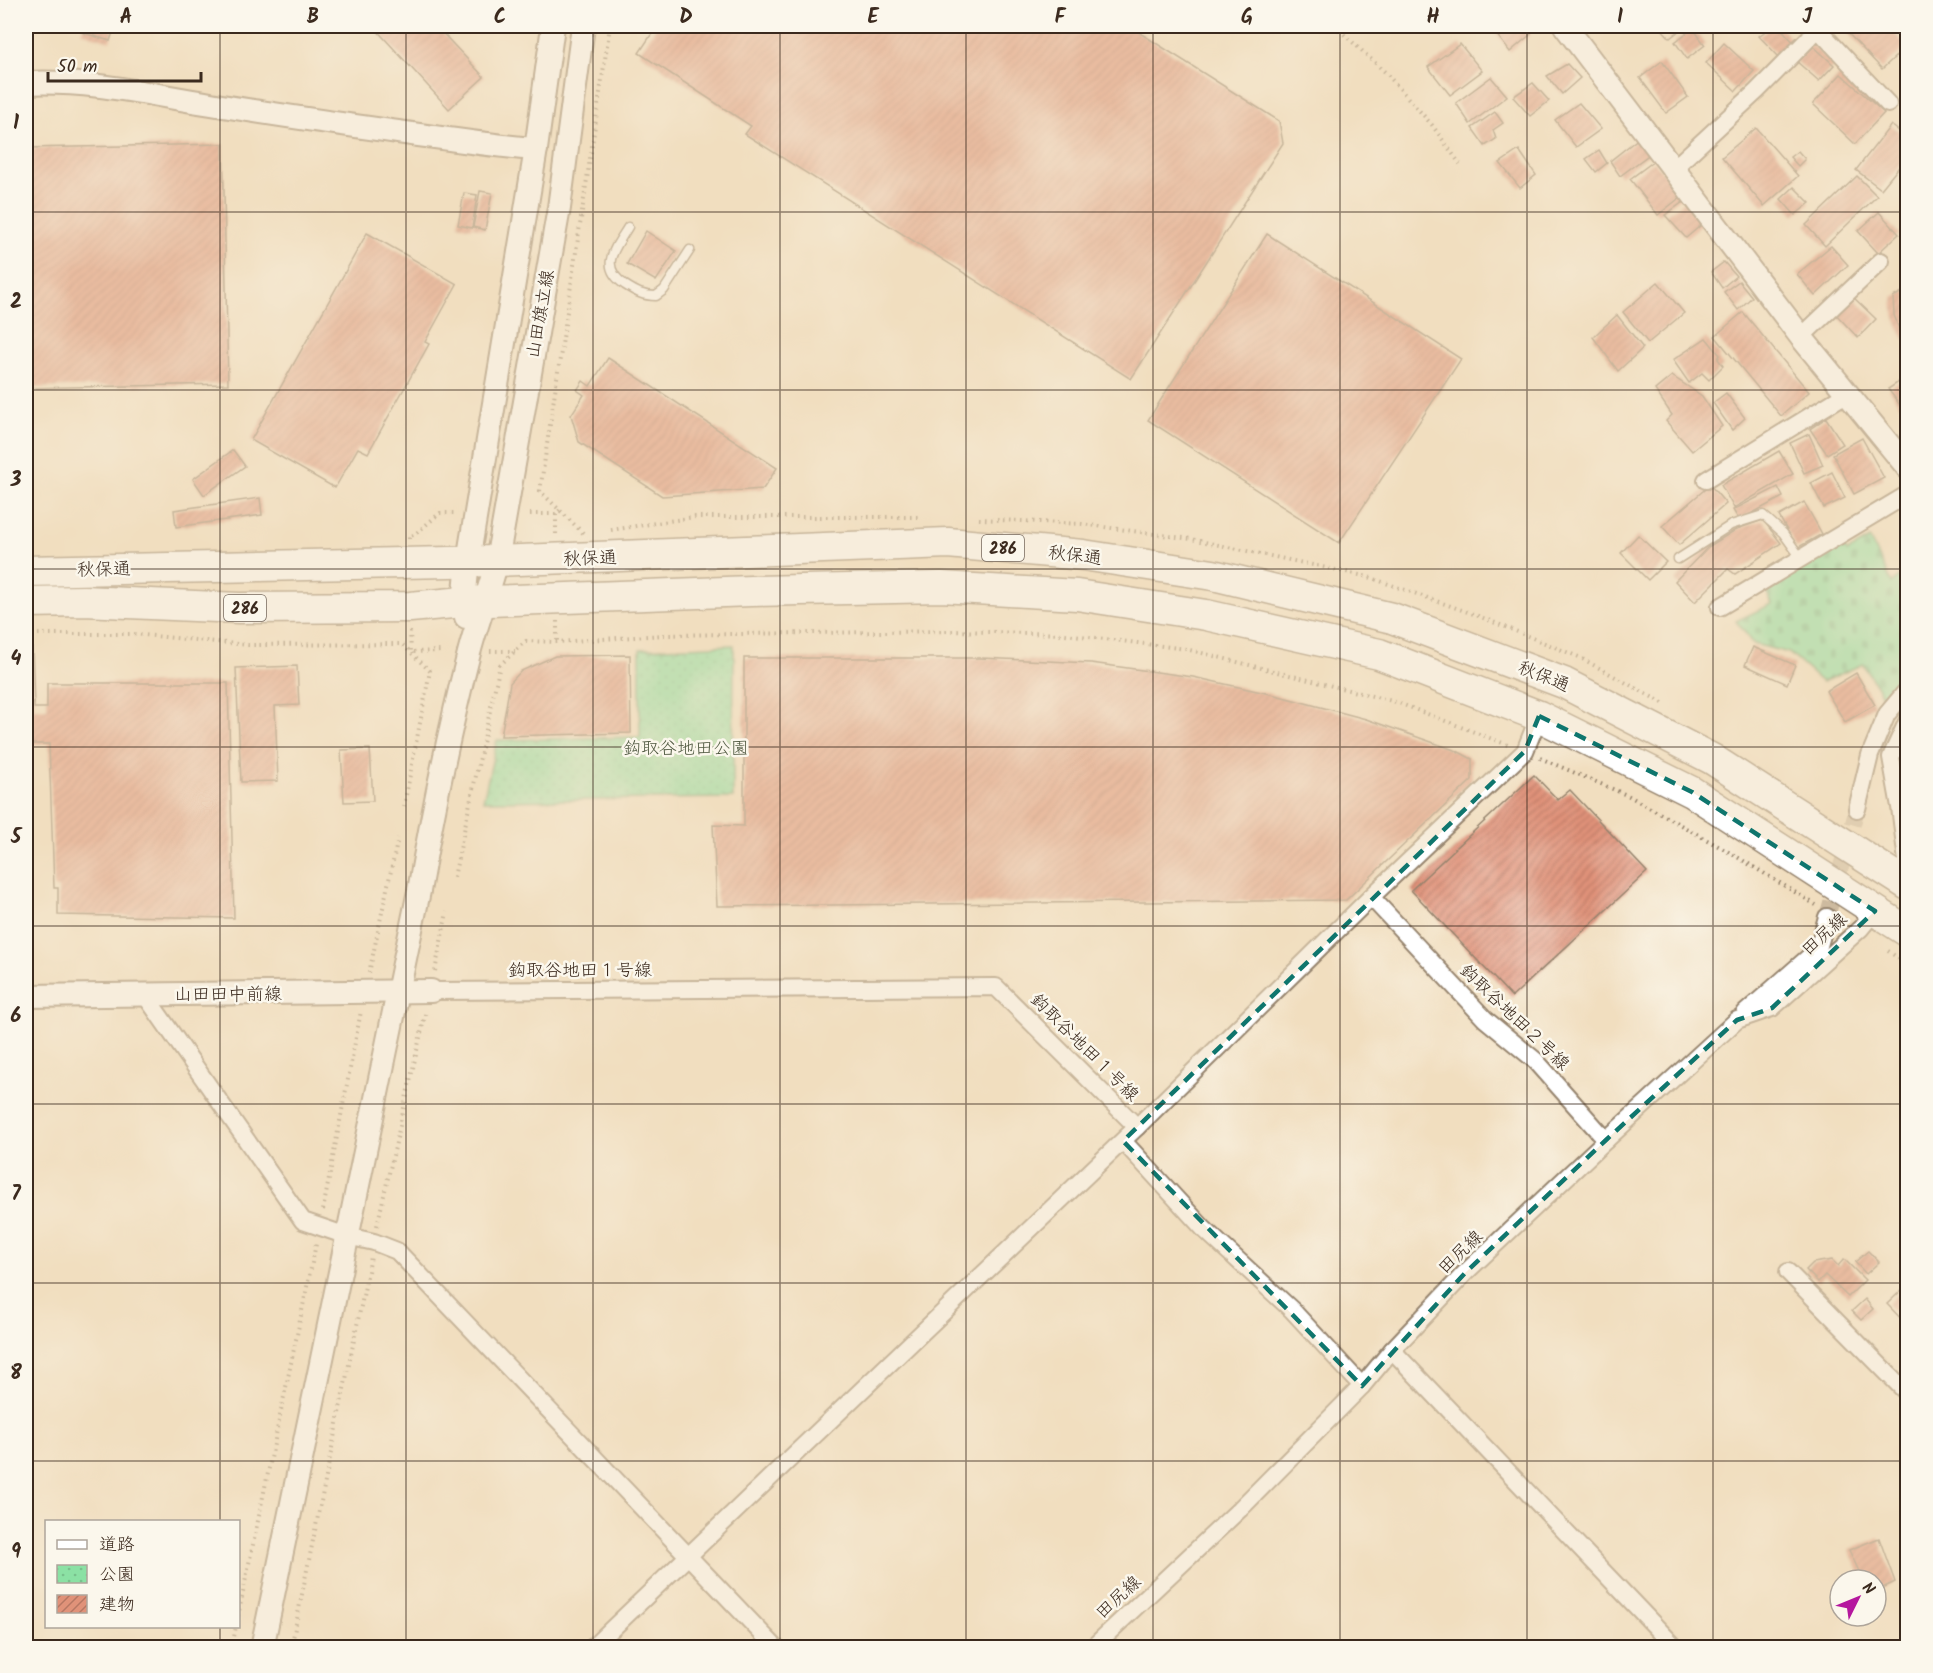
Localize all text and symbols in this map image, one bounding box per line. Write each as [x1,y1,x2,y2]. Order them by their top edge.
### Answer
text: A [120,2,132,34]
text: B [307,2,319,34]
text: C [494,2,506,34]
text: D [679,2,693,34]
text: E [867,2,879,34]
text: F [1055,2,1067,34]
text: G [1241,2,1253,34]
text: H [1426,2,1440,34]
text: I [1617,2,1623,34]
text: J [1802,2,1813,34]
scale bar [48,45,201,83]
text: 50 m [57,53,97,82]
text: 1 [13,108,19,140]
street label: 山田旗立線 [519,267,564,361]
text: 2 [10,287,22,319]
text: 3 [10,465,22,497]
road number: 286 [982,535,1024,561]
street label: 秋保通 [1046,539,1103,574]
street label: 秋保通 [563,544,618,575]
street label: 秋保通 [77,556,131,585]
road number: 286 [224,595,266,621]
text: 4 [11,644,22,676]
street label: 秋保通 [1513,654,1574,701]
park label: 鈎取谷地田公園 [623,735,749,764]
text: 5 [10,822,23,854]
street label: 田尻線 [1795,906,1855,964]
street label: 鈎取谷地田１号線 [508,957,652,986]
street label: 鈎取谷地田２号線 [1452,958,1576,1079]
street label: 山田田中前線 [174,981,282,1010]
street label: 鈎取谷地田１号線 [1023,987,1145,1109]
text: 6 [11,1001,22,1033]
text: 7 [11,1179,21,1211]
street label: 田尻線 [1432,1224,1491,1282]
text: 8 [10,1358,22,1390]
legend [45,1520,240,1628]
text: 道路 [99,1531,135,1560]
text: 9 [11,1537,21,1569]
text: 公園 [99,1561,135,1590]
north arrow [1828,1568,1888,1628]
street label: 田尻線 [1089,1569,1149,1627]
text: N [1855,1577,1880,1601]
text: 建物 [99,1591,135,1620]

